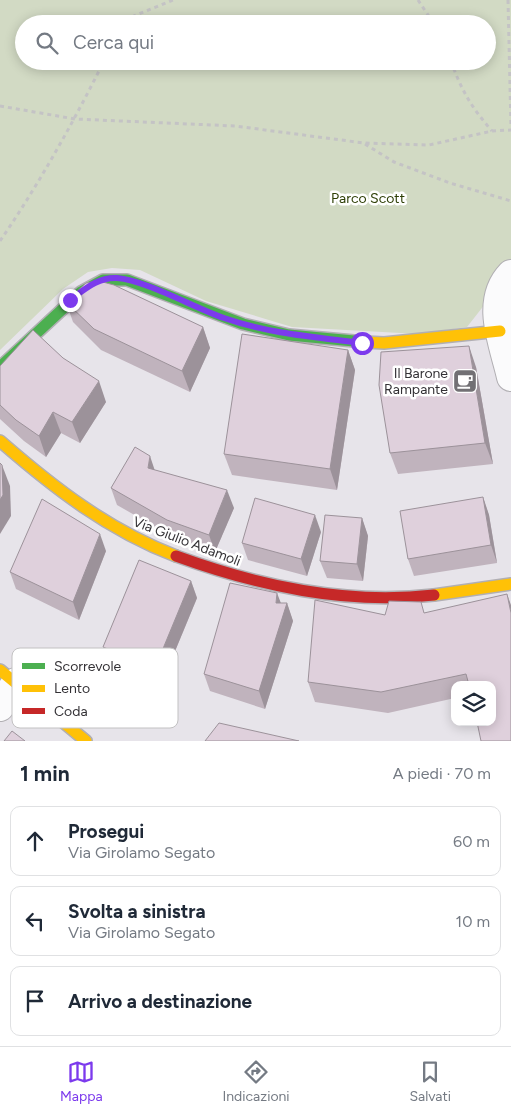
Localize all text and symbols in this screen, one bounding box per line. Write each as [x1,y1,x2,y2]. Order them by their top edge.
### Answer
search box [15,15,496,70]
icon: search [33,29,61,57]
text: Cerca qui [73,31,154,54]
park label: Parco Scott [331,190,405,207]
route end [59,289,82,312]
route start [351,332,374,355]
place label: Il Barone Rampante [384,365,448,398]
cafe icon: Il Barone Rampante [452,368,478,394]
street label: Via Giulio Adamoli [130,513,243,570]
legend [12,648,178,728]
text: Scorrevole [54,658,122,675]
text: Lento [54,680,90,697]
map controls [451,681,496,726]
button: layers [451,681,496,726]
text: Coda [54,703,88,720]
text: 1 min [20,761,70,786]
text: A piedi · 70 m [393,764,491,783]
text: Prosegui [68,820,144,843]
icon: ahead [21,827,49,855]
text: 60 m [453,832,490,851]
text: Via Girolamo Segato [68,843,215,862]
text: Svolta a sinistra [68,900,206,923]
icon: left [21,907,49,935]
text: 10 m [456,912,490,931]
text: Via Girolamo Segato [68,923,215,942]
icon: arrive [21,987,49,1015]
text: Arrivo a destinazione [68,990,252,1013]
tab: Mappa [60,1058,103,1105]
tab: Indicazioni [222,1058,290,1105]
tab: Salvati [409,1058,451,1105]

